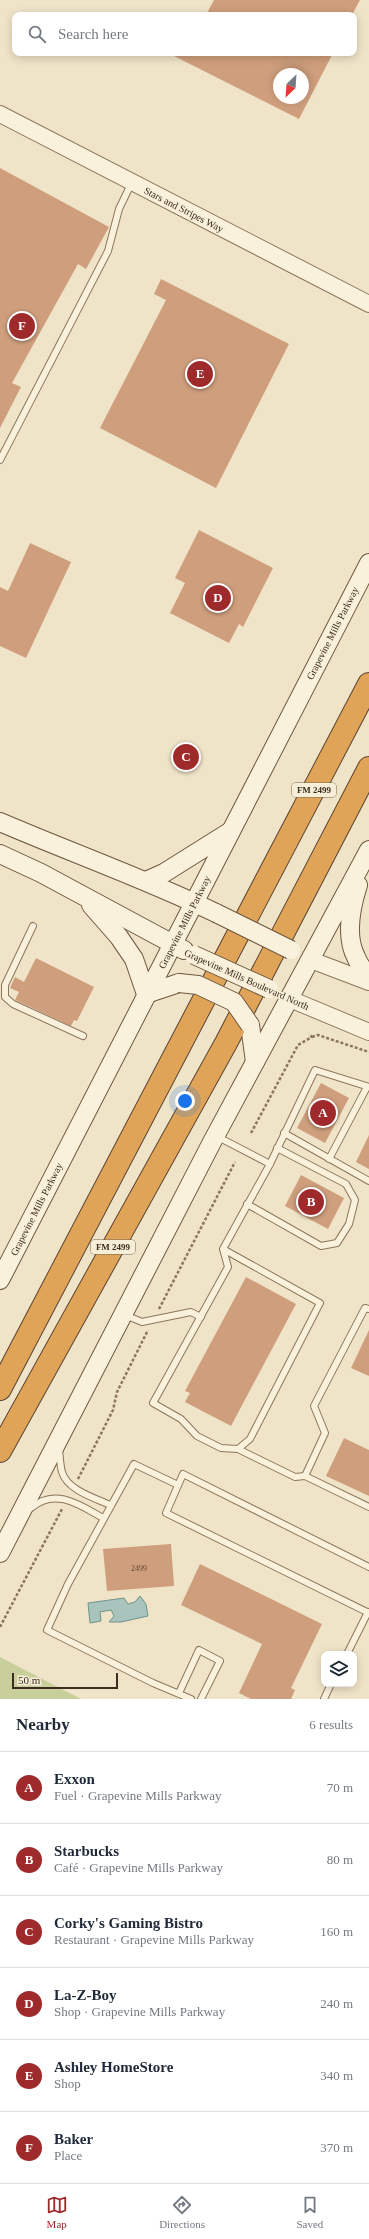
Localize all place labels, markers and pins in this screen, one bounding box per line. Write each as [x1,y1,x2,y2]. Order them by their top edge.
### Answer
pin: F [9,311,35,341]
pin: E [187,359,213,389]
pin: D [205,583,231,613]
pin: C [173,742,199,772]
pin: A [310,1098,336,1128]
pin: B [298,1187,324,1217]

